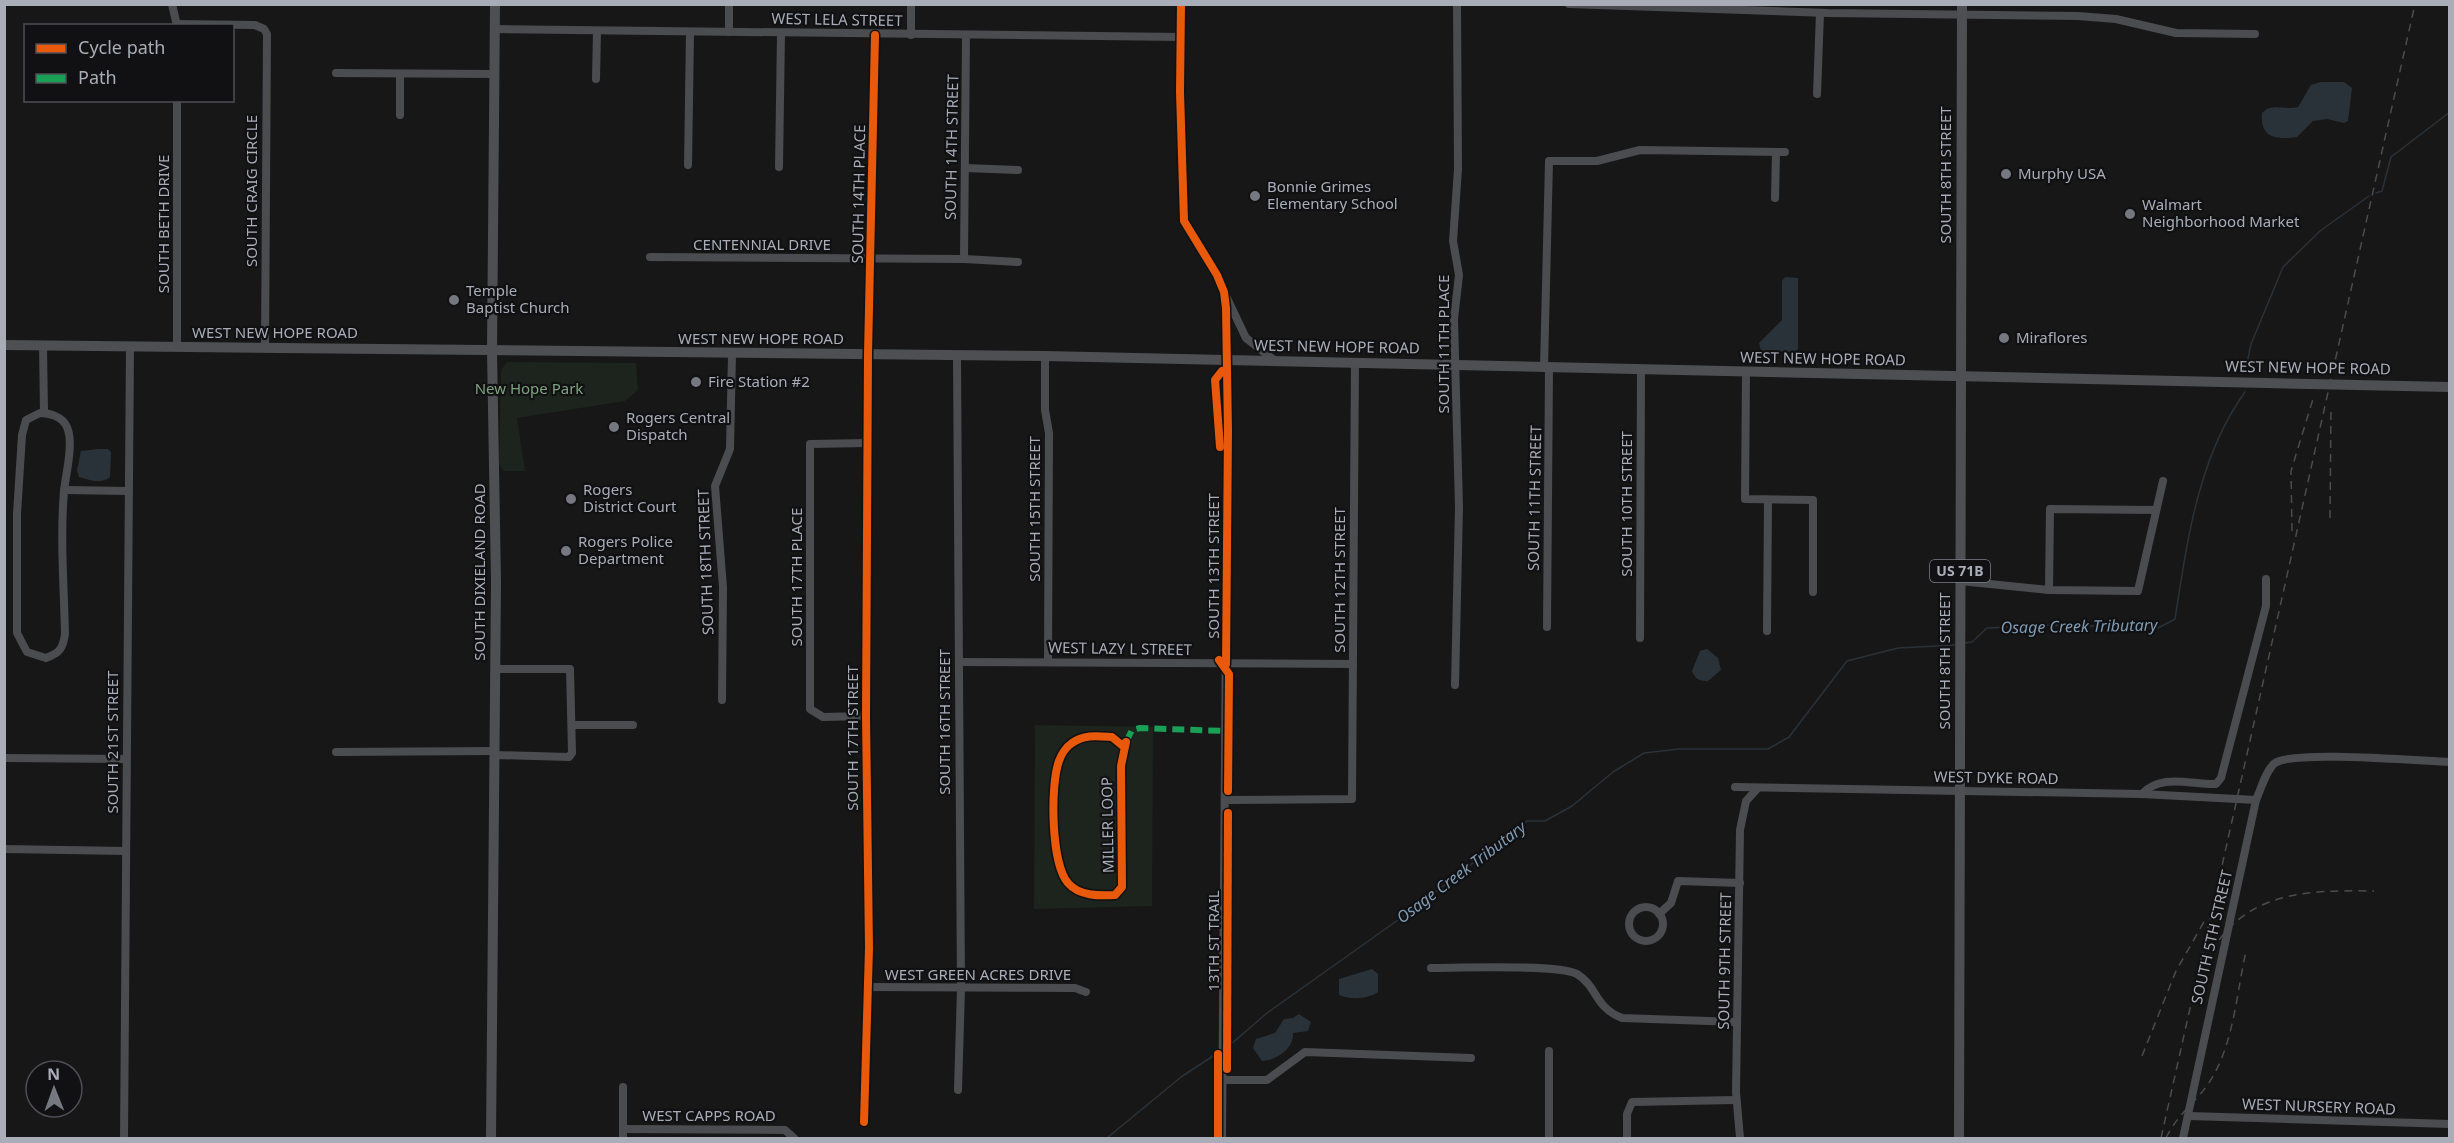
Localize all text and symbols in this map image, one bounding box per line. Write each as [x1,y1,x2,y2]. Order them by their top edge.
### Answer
street label: WEST LELA STREET [771,8,903,30]
legend [24,24,234,102]
text: Cycle path [78,35,165,59]
text: Path [78,65,117,89]
street label: SOUTH 14TH STREET [940,73,962,220]
street label: SOUTH 8TH STREET [1935,106,1955,244]
street label: SOUTH CRAIG CIRCLE [241,115,261,267]
street label: SOUTH 14TH PLACE [847,124,869,264]
street label: SOUTH BETH DRIVE [153,155,173,293]
place label: Murphy USA [2018,163,2106,183]
marker: Murphy USA [1999,167,2013,181]
place label: Bonnie Grimes Elementary School [1267,176,1398,213]
marker: Bonnie Grimes Elementary School [1248,189,1262,203]
place label: Walmart Neighborhood Market [2142,194,2300,231]
marker: Walmart Neighborhood Market [2123,207,2137,221]
street label: CENTENNIAL DRIVE [693,234,831,254]
street label: SOUTH 11TH PLACE [1433,275,1453,413]
place label: Temple Baptist Church [466,280,570,317]
marker: Temple Baptist Church [447,293,461,307]
street label: WEST NEW HOPE ROAD [192,322,358,342]
place label: Miraflores [2016,327,2087,347]
street label: WEST NEW HOPE ROAD [678,328,844,348]
marker: Miraflores [1997,331,2011,345]
street label: WEST NEW HOPE ROAD [1254,335,1420,357]
street label: WEST NEW HOPE ROAD [1740,347,1906,369]
street label: WEST NEW HOPE ROAD [2225,356,2391,378]
place label: Fire Station #2 [708,371,810,391]
marker: Fire Station #2 [689,375,703,389]
park label: New Hope Park [475,378,583,398]
place label: Rogers Central Dispatch [626,407,730,444]
marker: Rogers Central Dispatch [607,420,621,434]
street label: SOUTH 11TH STREET [1523,424,1545,571]
street label: SOUTH 10TH STREET [1616,430,1636,577]
street label: SOUTH 15TH STREET [1024,435,1044,582]
place label: Rogers District Court [583,479,677,516]
street label: SOUTH DIXIELAND ROAD [469,483,489,661]
street label: SOUTH 18TH STREET [692,488,718,635]
marker: Rogers District Court [564,492,578,506]
street label: SOUTH 13TH STREET [1203,492,1223,639]
street label: SOUTH 12TH STREET [1329,506,1349,653]
street label: SOUTH 17TH PLACE [786,508,806,646]
place label: Rogers Police Department [578,531,673,568]
marker: Rogers Police Department [559,544,573,558]
road number: US 71B [1930,560,1990,582]
street label: SOUTH 8TH STREET [1934,592,1954,730]
water label: Osage Creek Tributary [2000,614,2159,638]
street label: WEST LAZY L STREET [1048,637,1193,659]
street label: SOUTH 16TH STREET [934,648,954,795]
street label: SOUTH 17TH STREET [842,664,862,811]
street label: SOUTH 21ST STREET [102,670,122,813]
street label: WEST DYKE ROAD [1933,766,2059,788]
street label: MILLER LOOP [1096,777,1118,873]
water label: Osage Creek Tributary [1392,815,1531,928]
street label: SOUTH 5TH STREET [2186,867,2236,1006]
street label: 13TH ST TRAIL [1203,890,1223,992]
street label: SOUTH 9TH STREET [1713,892,1735,1030]
street label: WEST GREEN ACRES DRIVE [885,964,1071,984]
north arrow [24,1059,84,1119]
text: N [47,1063,60,1085]
street label: WEST NURSERY ROAD [2242,1093,2396,1119]
street label: WEST CAPPS ROAD [642,1105,776,1125]

